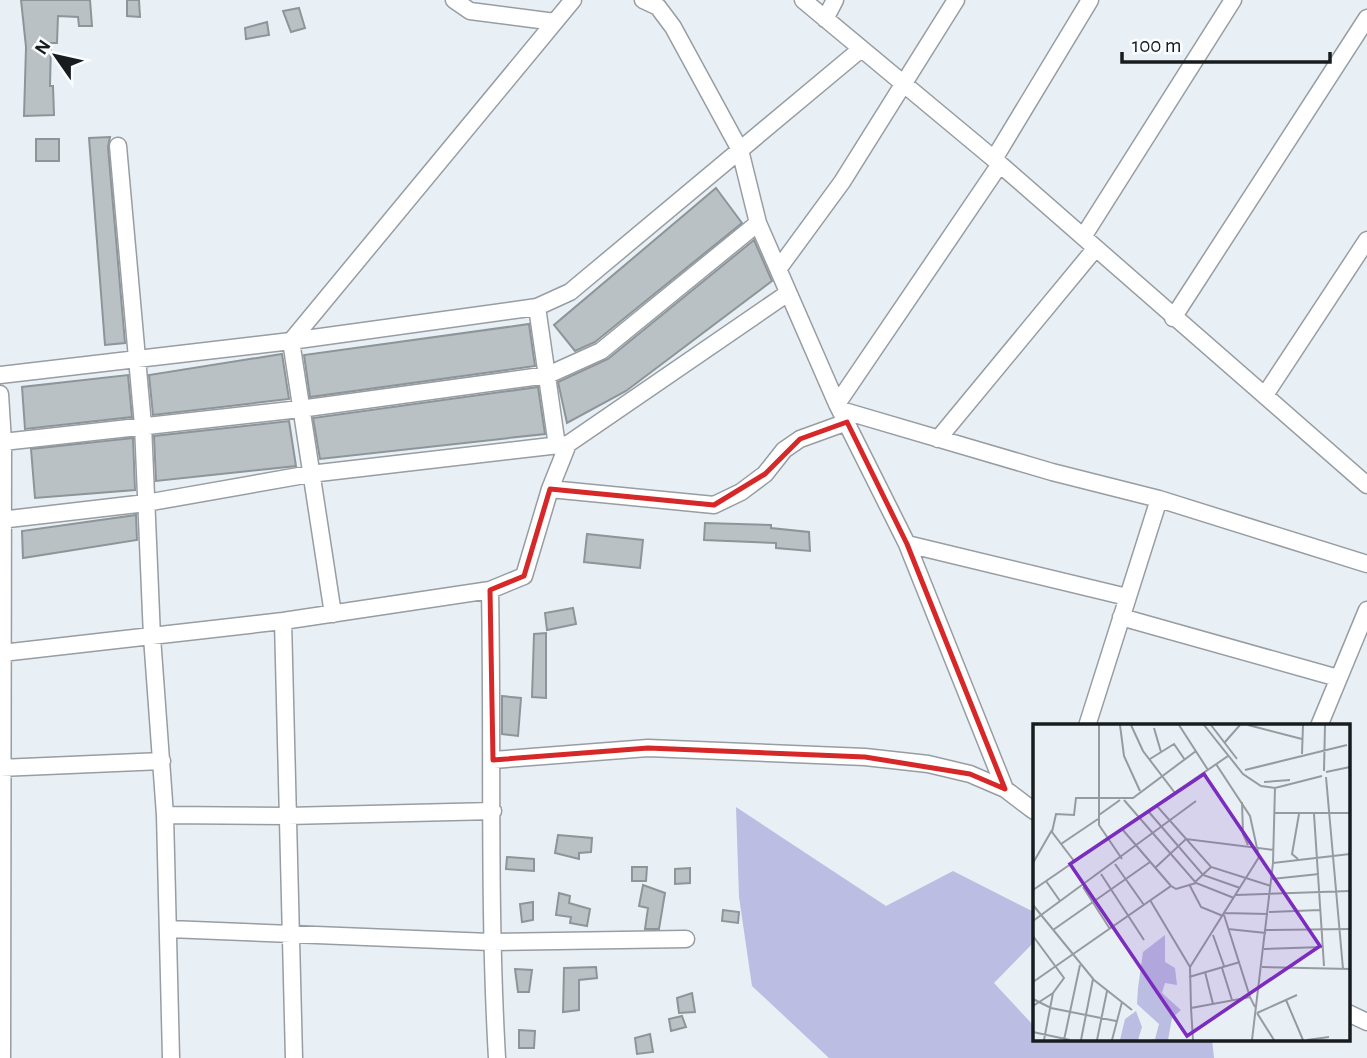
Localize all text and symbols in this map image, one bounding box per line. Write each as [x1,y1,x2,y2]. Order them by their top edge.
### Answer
north arrow [21,21,91,91]
scale bar [1122,21,1330,65]
text: 100 m [1132,35,1182,56]
text: N [32,37,55,58]
inset map [1033,724,1350,1040]

